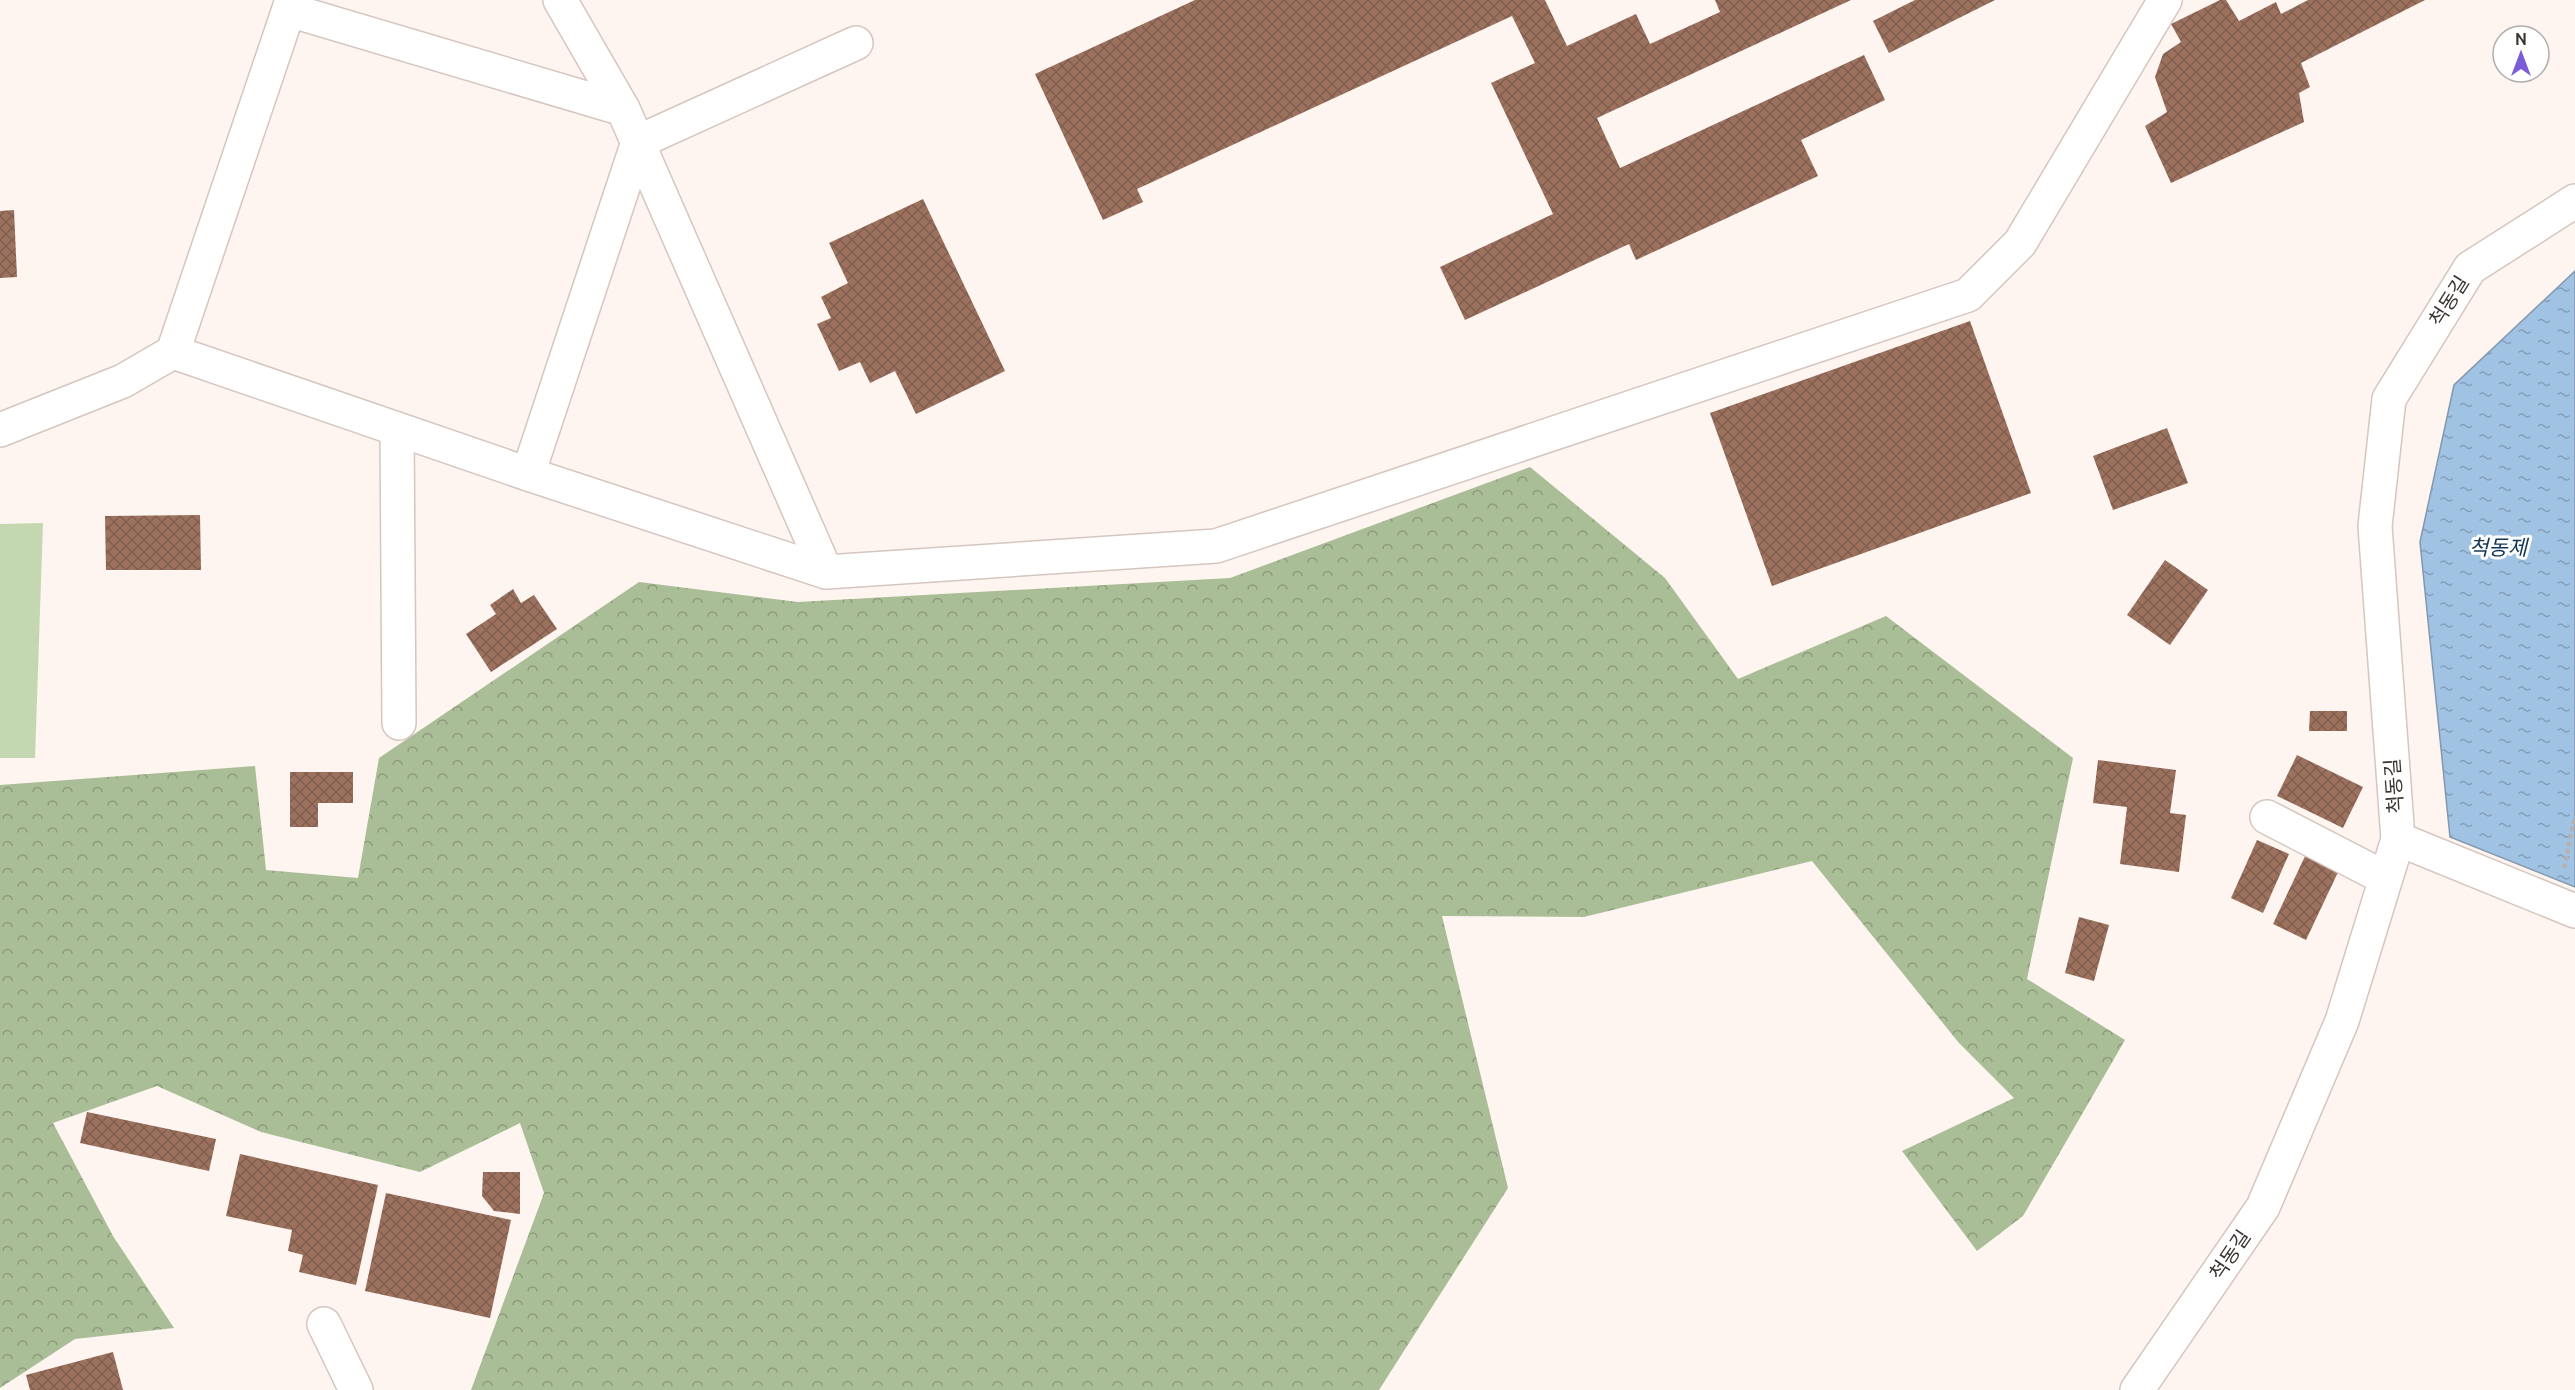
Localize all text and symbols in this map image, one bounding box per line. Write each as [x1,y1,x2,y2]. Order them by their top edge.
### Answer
north arrow [2491,24,2551,84]
text: N [2515,30,2527,48]
street label: 척동길 [2424,271,2473,330]
water label: 척동제 [2469,535,2530,559]
street label: 척동길 [2380,758,2407,814]
street label: 척동길 [2205,1225,2255,1284]

